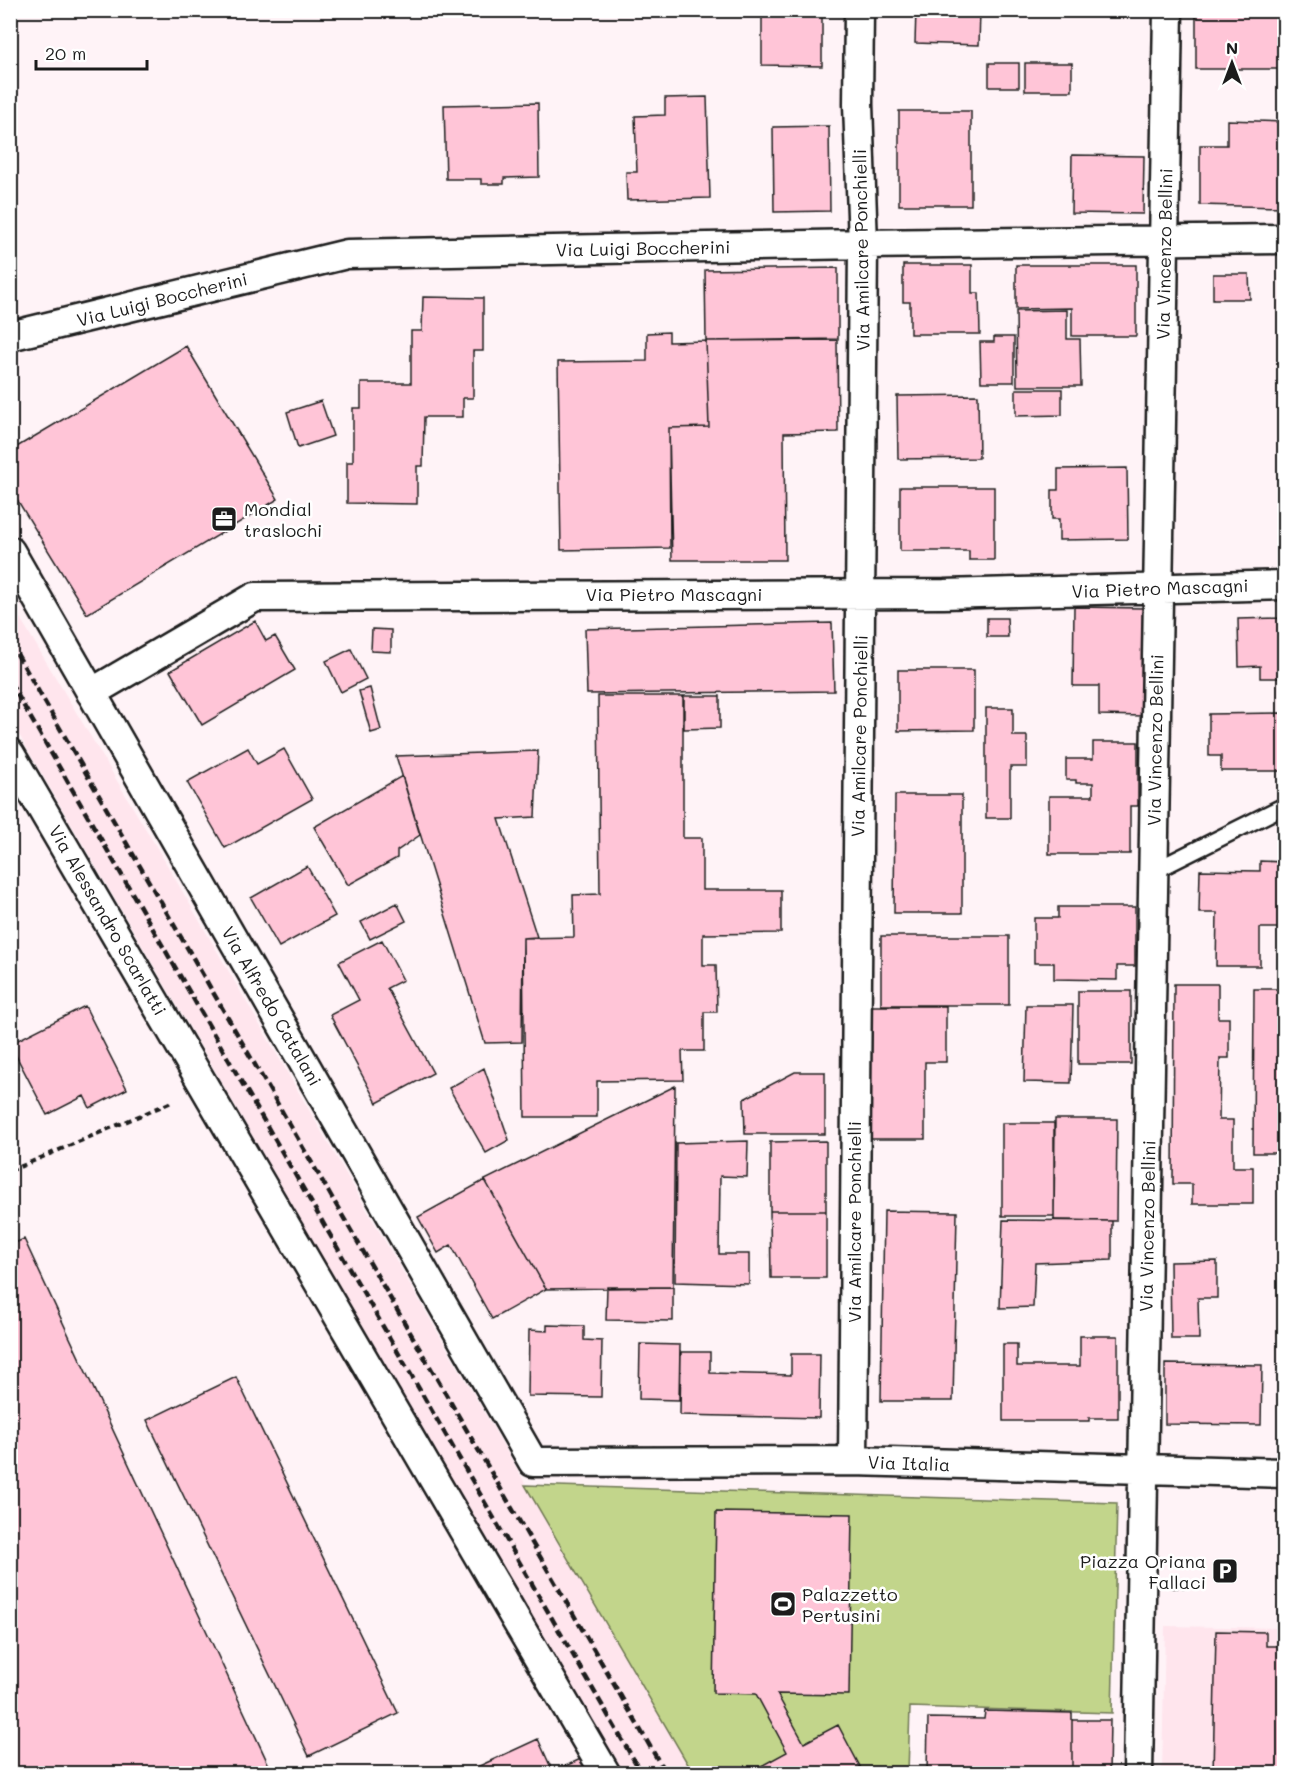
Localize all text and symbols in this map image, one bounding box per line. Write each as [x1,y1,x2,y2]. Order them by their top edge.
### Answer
scale bar [36,33,147,71]
north arrow [1202,33,1262,93]
text: N [1226,37,1238,58]
text: 20 m [45,41,86,65]
street label: Via Amilcare Ponchielli [847,149,875,351]
street label: Via Vincenzo Bellini [1151,168,1177,340]
street label: Via Luigi Boccherini [555,234,731,262]
street label: Via Luigi Boccherini [74,266,250,332]
place label: Mondial traslochi [244,497,322,542]
office icon: Mondial traslochi [209,504,239,534]
street label: Via Pietro Mascagni [1071,573,1249,603]
street label: Via Pietro Mascagni [585,582,763,606]
street label: Via Amilcare Ponchielli [845,635,873,837]
street label: Via Vincenzo Bellini [1142,654,1168,826]
street label: Via Alessandro Scarlatti [44,821,172,1019]
street label: Via Alfredo Catalani [216,922,328,1090]
street label: Via Amilcare Ponchielli [842,1121,866,1323]
street label: Via Vincenzo Bellini [1134,1140,1160,1312]
street label: Via Italia [867,1450,951,1476]
place label: Piazza Oriana Fallaci [1080,1549,1206,1594]
parking icon: Piazza Oriana Fallaci [1210,1556,1240,1586]
place label: Palazzetto Pertusini [802,1582,898,1627]
sports icon: Palazzetto Pertusini [768,1589,798,1619]

